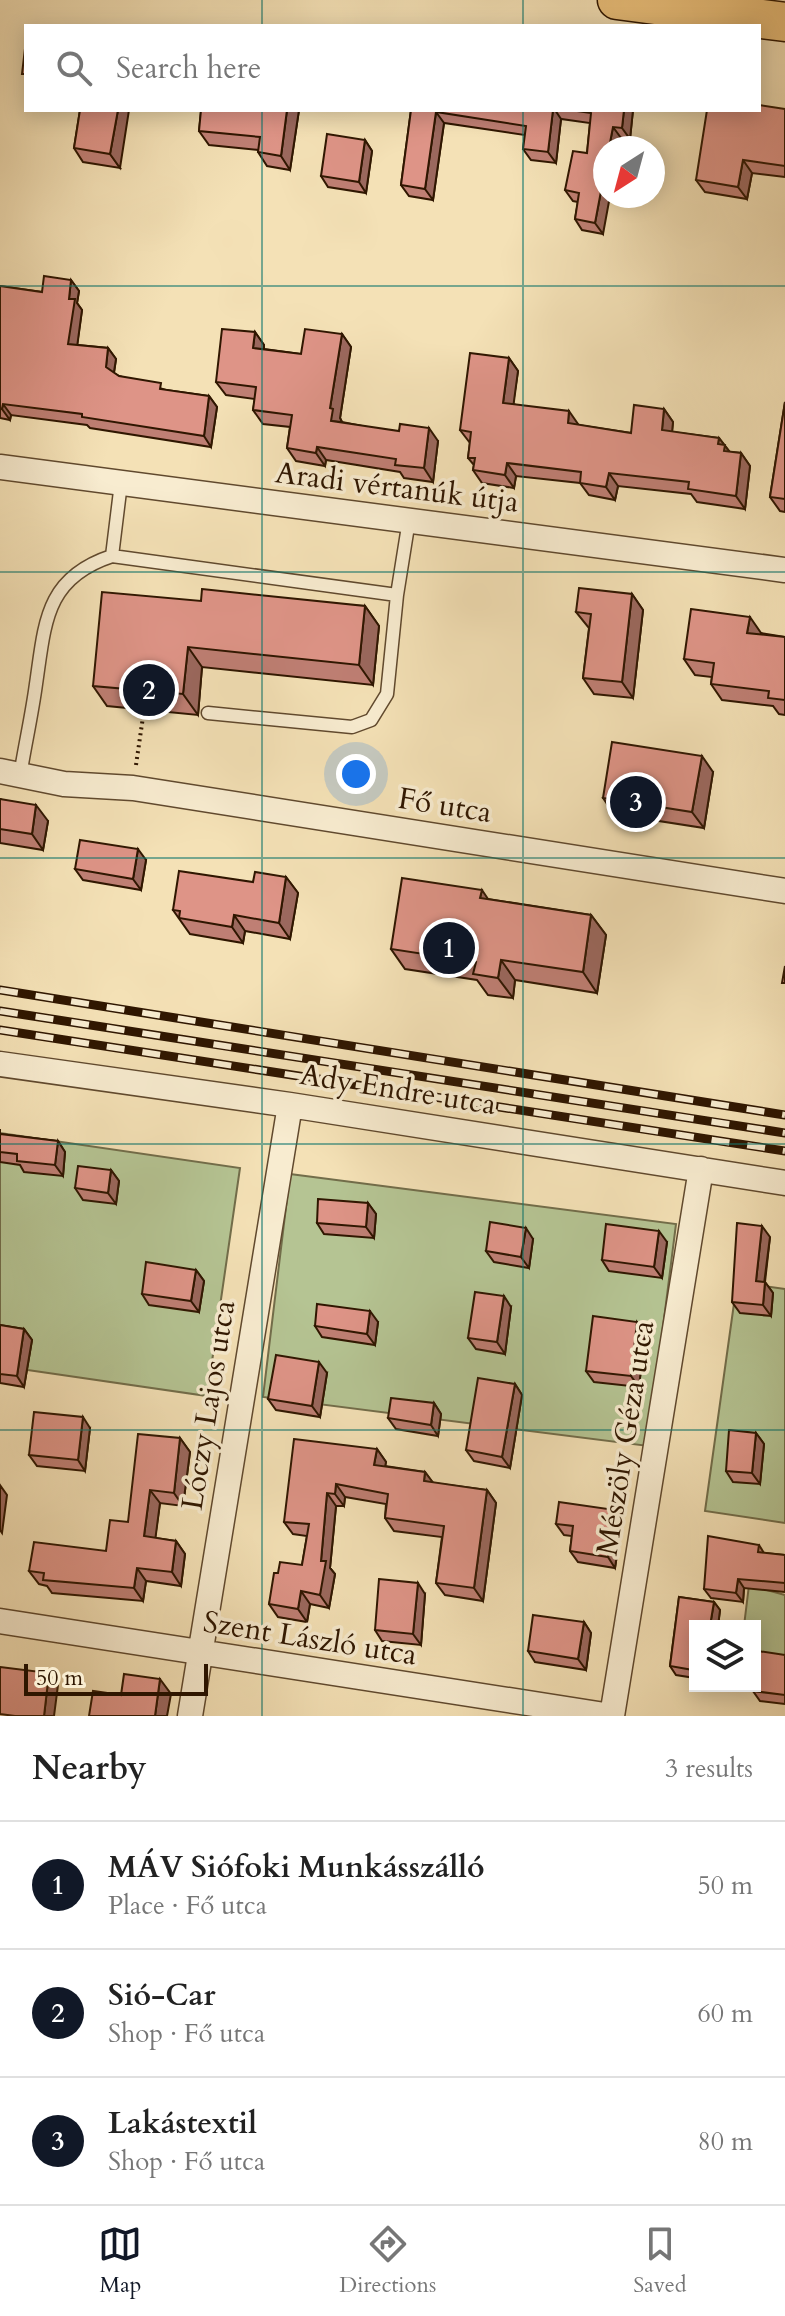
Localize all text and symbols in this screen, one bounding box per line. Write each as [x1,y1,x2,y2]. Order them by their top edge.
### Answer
search box [24,24,761,112]
icon: search [52,46,96,90]
text: Search here [116,48,261,89]
north arrow [593,136,665,208]
street label: Aradi vértanúk útja [273,452,521,523]
pin: 2 [123,660,175,720]
your location [336,754,376,794]
pin: 3 [610,772,662,832]
street label: Fő utca [395,778,495,833]
pin: 1 [423,918,475,978]
street label: Ady Endre utca [297,1054,499,1125]
street label: Lóczy Lajos utca [172,1297,245,1513]
street label: Mészöly Géza utca [587,1318,664,1559]
street label: Szent László utca [200,1601,420,1676]
map controls [689,1620,761,1692]
button: layers [689,1620,761,1692]
scale bar [24,1660,208,1696]
text: 50 m [36,1663,83,1693]
text: Nearby [32,1745,147,1791]
text: 3 results [665,1751,753,1786]
text: MÁV Siófoki Munkásszálló [108,1847,485,1888]
text: 1 [51,1868,65,1903]
text: 50 m [697,1868,753,1903]
text: Place · Fő utca [108,1888,267,1923]
text: Sió-Car [108,1975,216,2016]
text: 2 [51,1996,65,2031]
text: 60 m [697,1996,753,2031]
text: Shop · Fő utca [108,2016,265,2051]
text: Lakástextil [108,2103,257,2144]
text: 3 [51,2124,65,2159]
text: 80 m [697,2124,753,2159]
text: Shop · Fő utca [108,2144,265,2179]
tab: Map [98,2222,142,2300]
tab: Directions [339,2222,436,2300]
tab: Saved [633,2222,687,2300]

